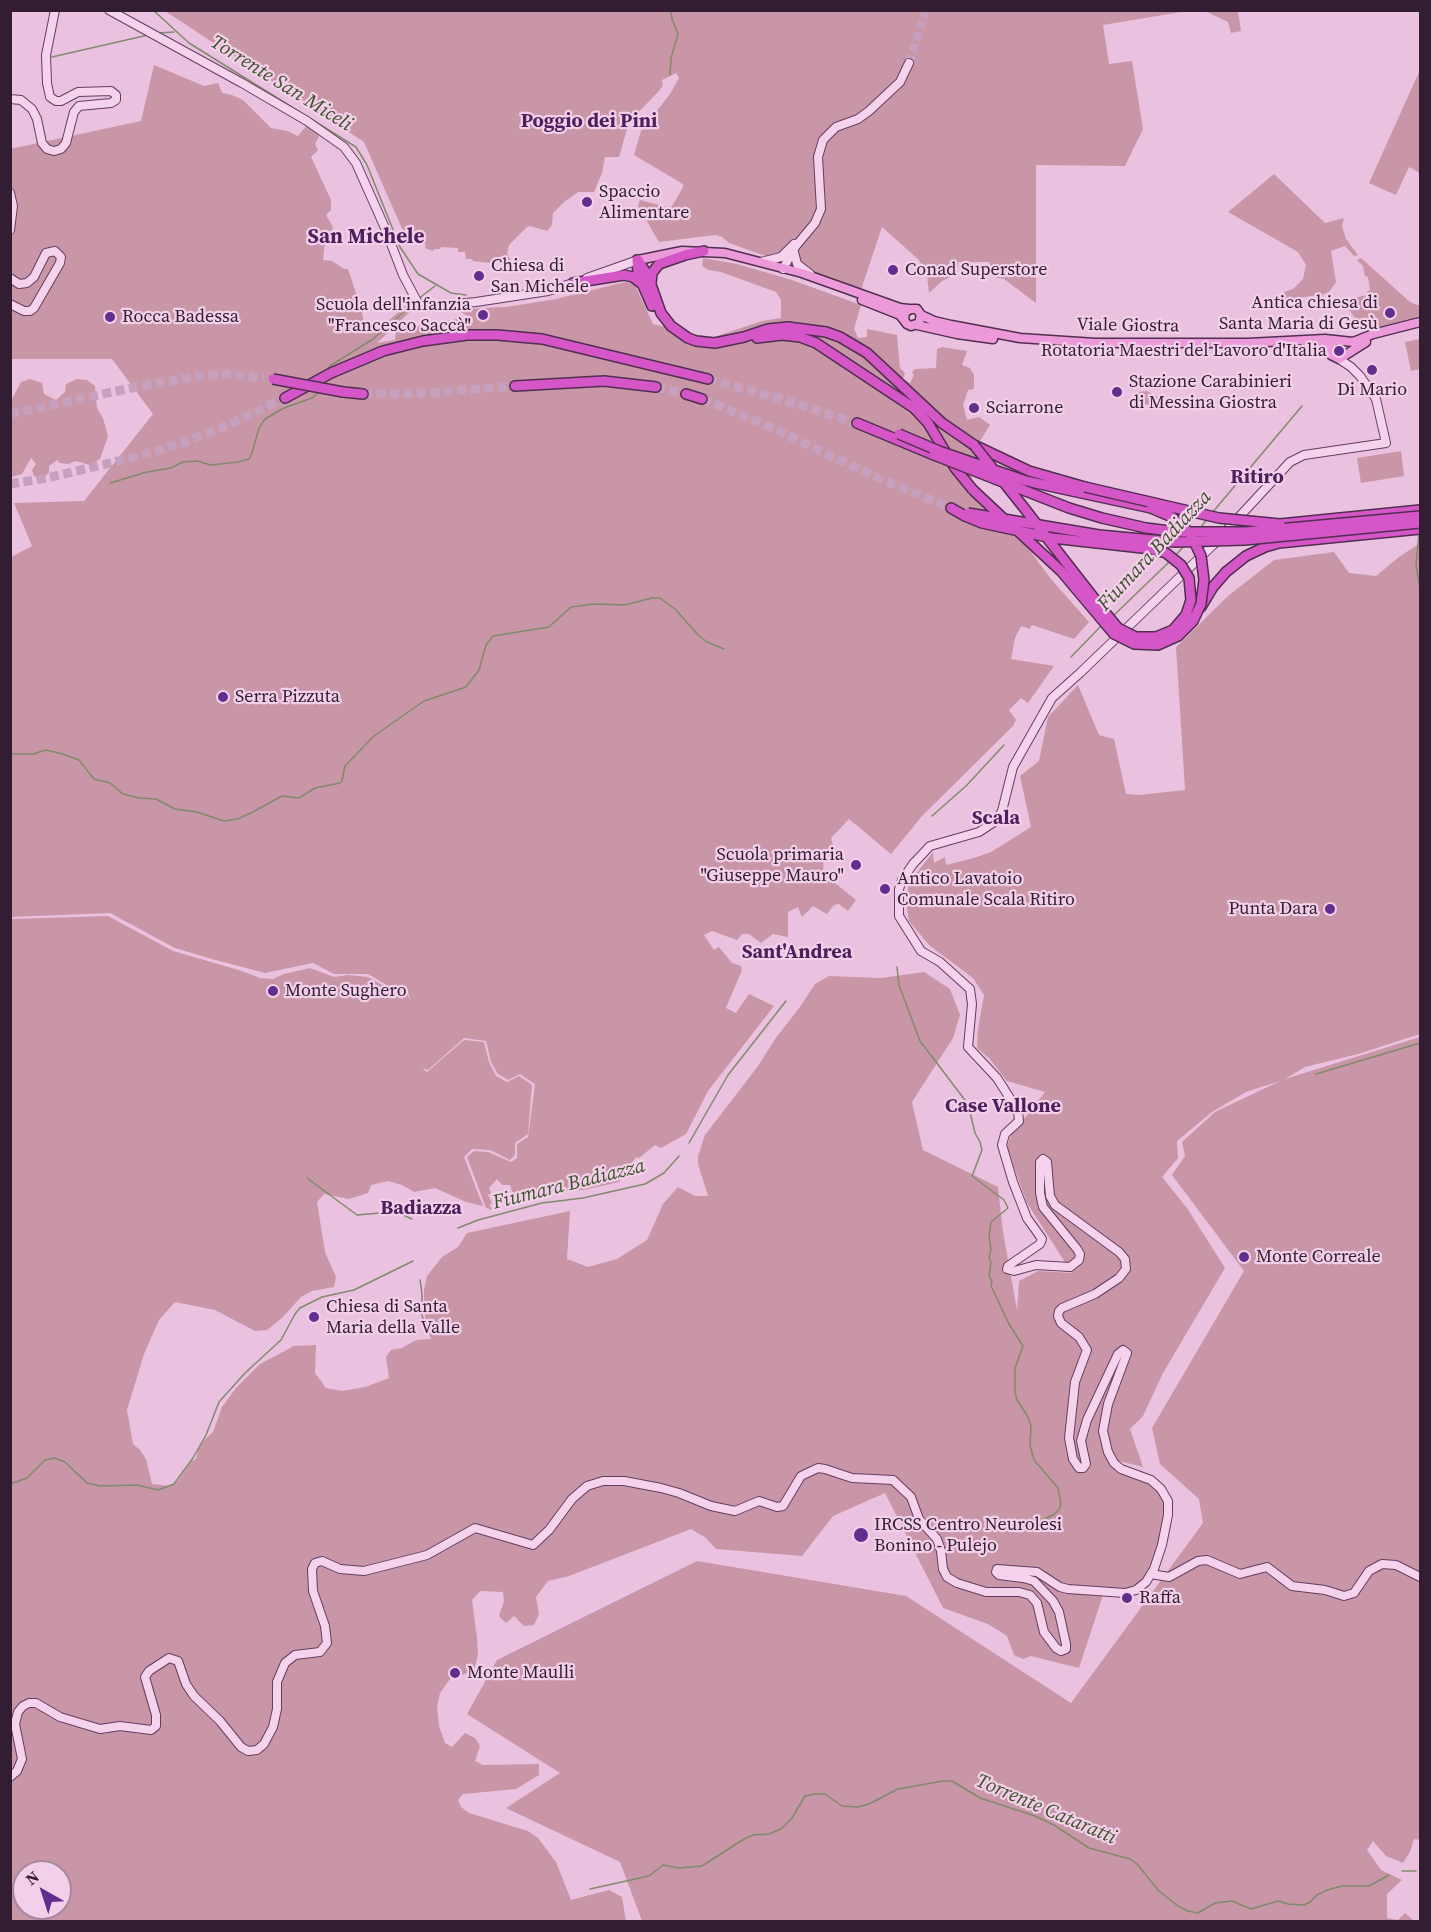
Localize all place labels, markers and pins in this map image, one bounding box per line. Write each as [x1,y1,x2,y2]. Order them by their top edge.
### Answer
place label: Spaccio Alimentare [599,181,689,224]
marker: Spaccio Alimentare [580,195,594,209]
place label: Chiesa di San Michele [491,255,589,298]
place label: Conad Superstore [905,259,1047,281]
marker: Conad Superstore [886,263,900,277]
marker: Chiesa di San Michele [472,269,486,283]
place label: Antica chiesa di Santa Maria di Gesù [1219,292,1378,334]
place label: Scuola dell'infanzia "Francesco Saccà" [316,294,471,336]
place label: Rocca Badessa [122,306,239,328]
marker: Antica chiesa di Santa Maria di Gesù [1383,306,1397,320]
marker: Scuola dell'infanzia "Francesco Saccà" [476,308,490,322]
marker: Rocca Badessa [103,310,117,324]
place label: Rotatoria Maestri del Lavoro d'Italia [1041,340,1327,362]
marker: Rotatoria Maestri del Lavoro d'Italia [1332,344,1346,358]
marker: Di Mario [1365,363,1379,377]
place label: Stazione Carabinieri di Messina Giostra [1129,371,1292,413]
place label: Di Mario [1337,379,1407,401]
marker: Stazione Carabinieri di Messina Giostra [1110,385,1124,399]
place label: Sciarrone [986,397,1063,419]
marker: Sciarrone [967,401,981,415]
place label: Serra Pizzuta [235,686,340,708]
marker: Serra Pizzuta [216,690,230,704]
place label: Scuola primaria "Giuseppe Mauro" [700,844,844,886]
marker: Scuola primaria "Giuseppe Mauro" [849,858,863,872]
place label: Antico Lavatoio Comunale Scala Ritiro [897,868,1075,910]
marker: Antico Lavatoio Comunale Scala Ritiro [878,882,892,896]
place label: Punta Dara [1228,898,1318,920]
marker: Punta Dara [1323,902,1337,916]
place label: Monte Sughero [285,980,407,1002]
marker: Monte Sughero [266,984,280,998]
place label: Monte Correale [1256,1246,1381,1268]
marker: Monte Correale [1237,1250,1251,1264]
place label: Chiesa di Santa Maria della Valle [326,1296,460,1338]
marker: Chiesa di Santa Maria della Valle [307,1310,321,1324]
place label: IRCSS Centro Neurolesi Bonino - Pulejo [874,1514,1062,1556]
marker: IRCSS Centro Neurolesi Bonino - Pulejo [852,1526,870,1544]
place label: Raffa [1139,1587,1181,1609]
marker: Raffa [1120,1591,1134,1605]
place label: Monte Maulli [467,1662,574,1684]
marker: Monte Maulli [448,1666,462,1680]

